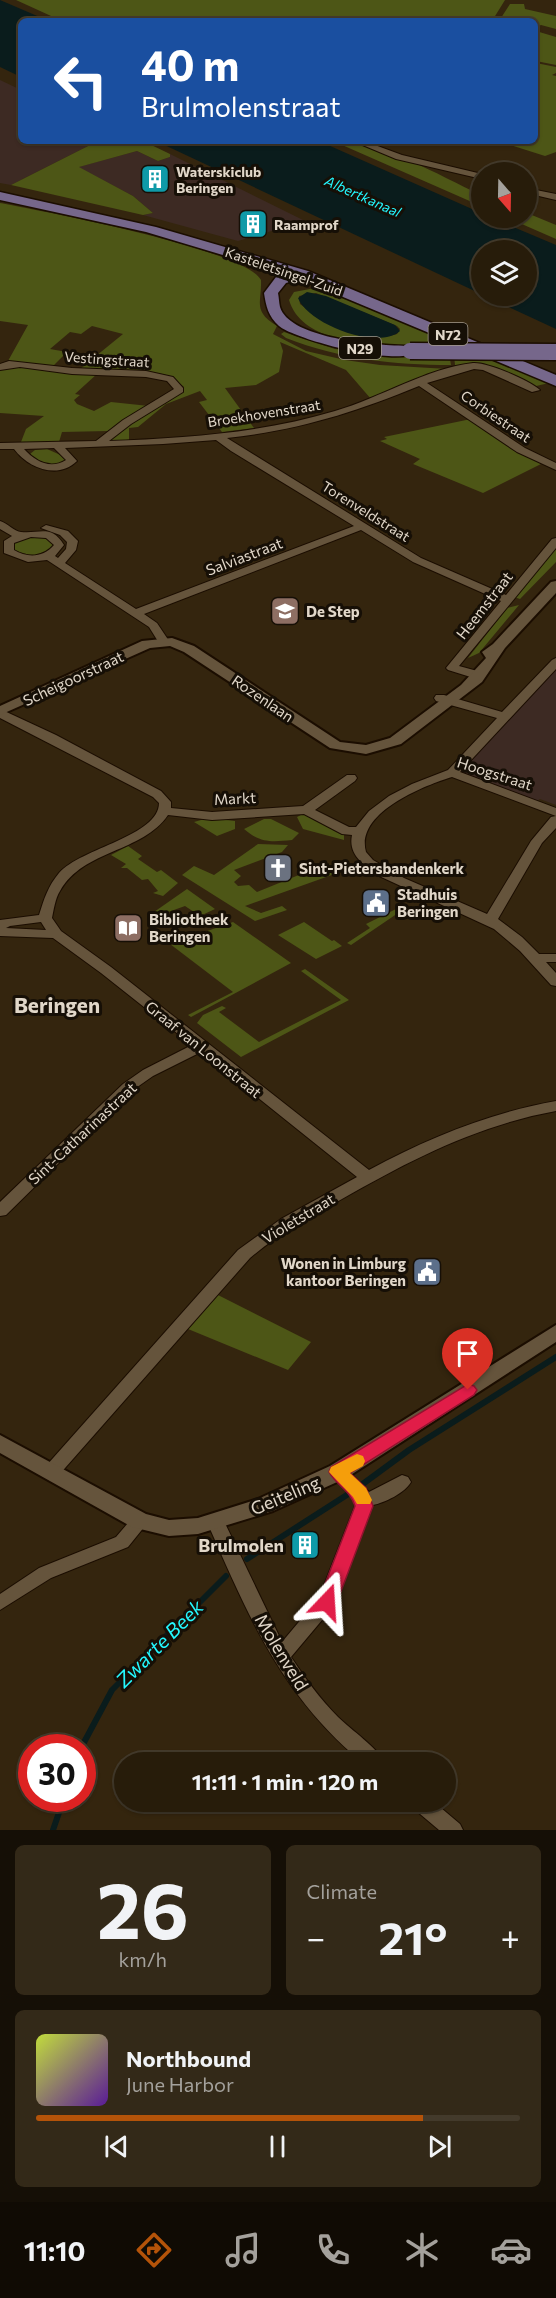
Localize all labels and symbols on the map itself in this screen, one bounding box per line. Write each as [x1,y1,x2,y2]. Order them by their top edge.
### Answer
north arrow [471,162,537,228]
building icon: Waterskiclub Beringen [139,163,171,195]
place label: Waterskiclub Beringen [176,163,261,196]
water label: Albertkanaal [321,171,404,220]
building icon: Raamprof [237,208,269,240]
place label: Raamprof [274,216,339,233]
street label: Kasteletsingel-Zuid [223,243,345,299]
road number: N72 [428,323,468,345]
road number: N29 [339,337,381,359]
street label: Vestingstraat [64,348,150,370]
street label: Corbiestraat [458,386,534,446]
street label: Broekhovenstraat [206,396,322,430]
street label: Torenveldstraat [319,477,413,545]
street label: Salviastraat [203,533,285,579]
street label: Heemstraat [452,568,516,642]
school or university icon: De Step [269,595,301,627]
place label: De Step [306,602,360,620]
street label: Scheigoorstraat [20,647,126,709]
street label: Rozenlaan [229,671,297,725]
street label: Hoogstraat [455,752,535,794]
street label: Markt [213,788,257,808]
church icon: Sint-Pietersbandenkerk [262,852,294,884]
place label: Sint-Pietersbandenkerk [299,859,465,877]
place label: Stadhuis Beringen [397,885,459,920]
public building icon: Stadhuis Beringen [360,887,392,919]
place label: Bibliotheek Beringen [149,910,229,945]
library icon: Bibliotheek Beringen [112,912,144,944]
district label: Beringen [14,992,100,1017]
street label: Graaf van Loonstraat [142,997,266,1101]
street label: Sint-Catharinastraat [24,1078,140,1188]
street label: Violetstraat [258,1189,338,1247]
place label: Wonen in Limburg kantoor Beringen [281,1254,406,1289]
public building icon: Wonen in Limburg kantoor Beringen [411,1256,443,1288]
pin [442,1328,493,1390]
street label: Geiteling [247,1470,323,1519]
building icon: Brulmolen [289,1529,321,1561]
place label: Brulmolen [198,1534,284,1556]
position arrow [295,1570,359,1634]
water label: Zwarte Beek [109,1593,209,1693]
street label: Molenveld [251,1610,313,1694]
speed limit sign: 30 [18,1734,96,1812]

